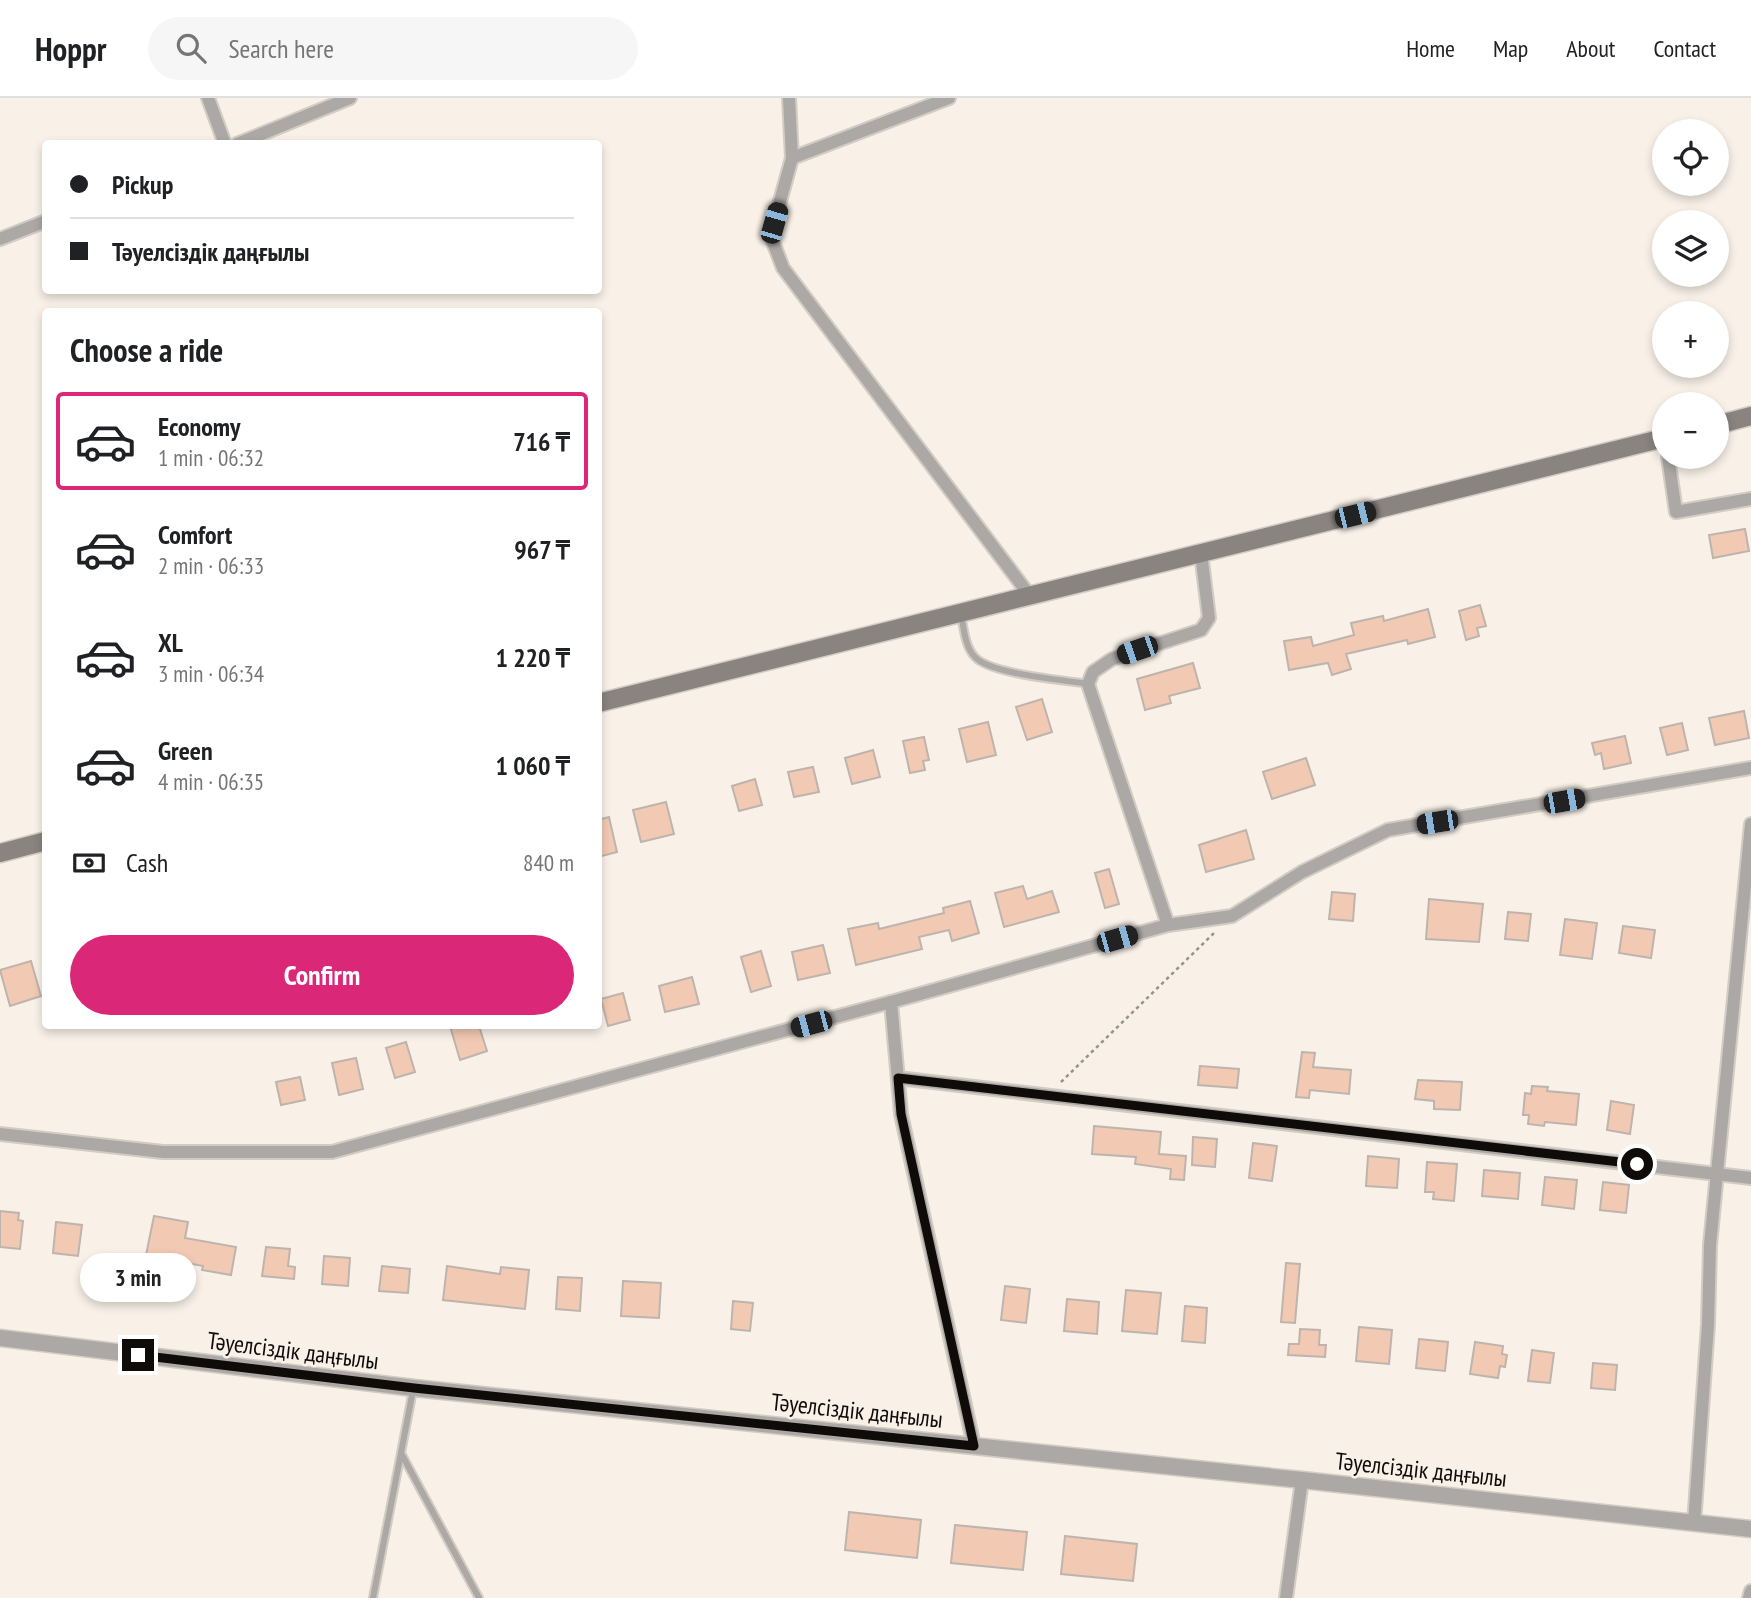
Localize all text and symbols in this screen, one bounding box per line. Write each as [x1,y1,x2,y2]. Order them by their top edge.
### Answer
search box [148,17,638,80]
text: Hoppr [35,27,106,70]
icon: search [172,29,210,67]
text: Search here [228,32,334,65]
text: Home [1406,33,1455,64]
text: Map [1493,33,1528,64]
text: About [1566,33,1615,64]
text: Contact [1653,33,1716,64]
map controls [1652,119,1729,469]
button: locate [1652,119,1729,196]
text: Pickup [112,168,173,201]
car [759,200,790,246]
button: layers [1652,210,1729,287]
text: Тәуелсіздік даңғылы [112,235,309,268]
button: + [1652,301,1729,378]
text: Choose a ride [70,329,223,371]
button: − [1652,392,1729,469]
icon: car [74,410,137,473]
text: Economy [158,410,240,443]
text: 716 ₸ [513,425,570,458]
text: 1 min · 06:32 [158,443,264,472]
car [1333,500,1378,530]
icon: car [74,518,137,581]
text: Comfort [158,518,232,551]
text: 967 ₸ [514,533,570,566]
text: 2 min · 06:33 [158,551,264,580]
icon: car [74,626,137,689]
text: XL [158,626,183,659]
car [1114,633,1161,667]
text: 1 220 ₸ [495,641,570,674]
text: 3 min · 06:34 [158,659,264,688]
icon: car [74,734,137,797]
text: Green [158,734,213,767]
text: 1 060 ₸ [495,749,570,782]
text: 4 min · 06:35 [158,767,264,796]
car [1542,787,1587,815]
car [1415,808,1460,836]
icon: cash [70,844,108,882]
text: Cash [126,846,168,879]
text: 840 m [523,848,574,877]
car [1094,923,1141,955]
button: Confirm [70,935,574,1015]
car [788,1008,835,1040]
route start [1621,1148,1653,1180]
callout: 3 min [80,1254,196,1302]
text: 3 min [115,1263,161,1292]
street label: Тәуелсіздік даңғылы [206,1325,380,1376]
route end [122,1339,154,1371]
street label: Тәуелсіздік даңғылы [770,1386,944,1435]
street label: Тәуелсіздік даңғылы [1334,1445,1508,1494]

